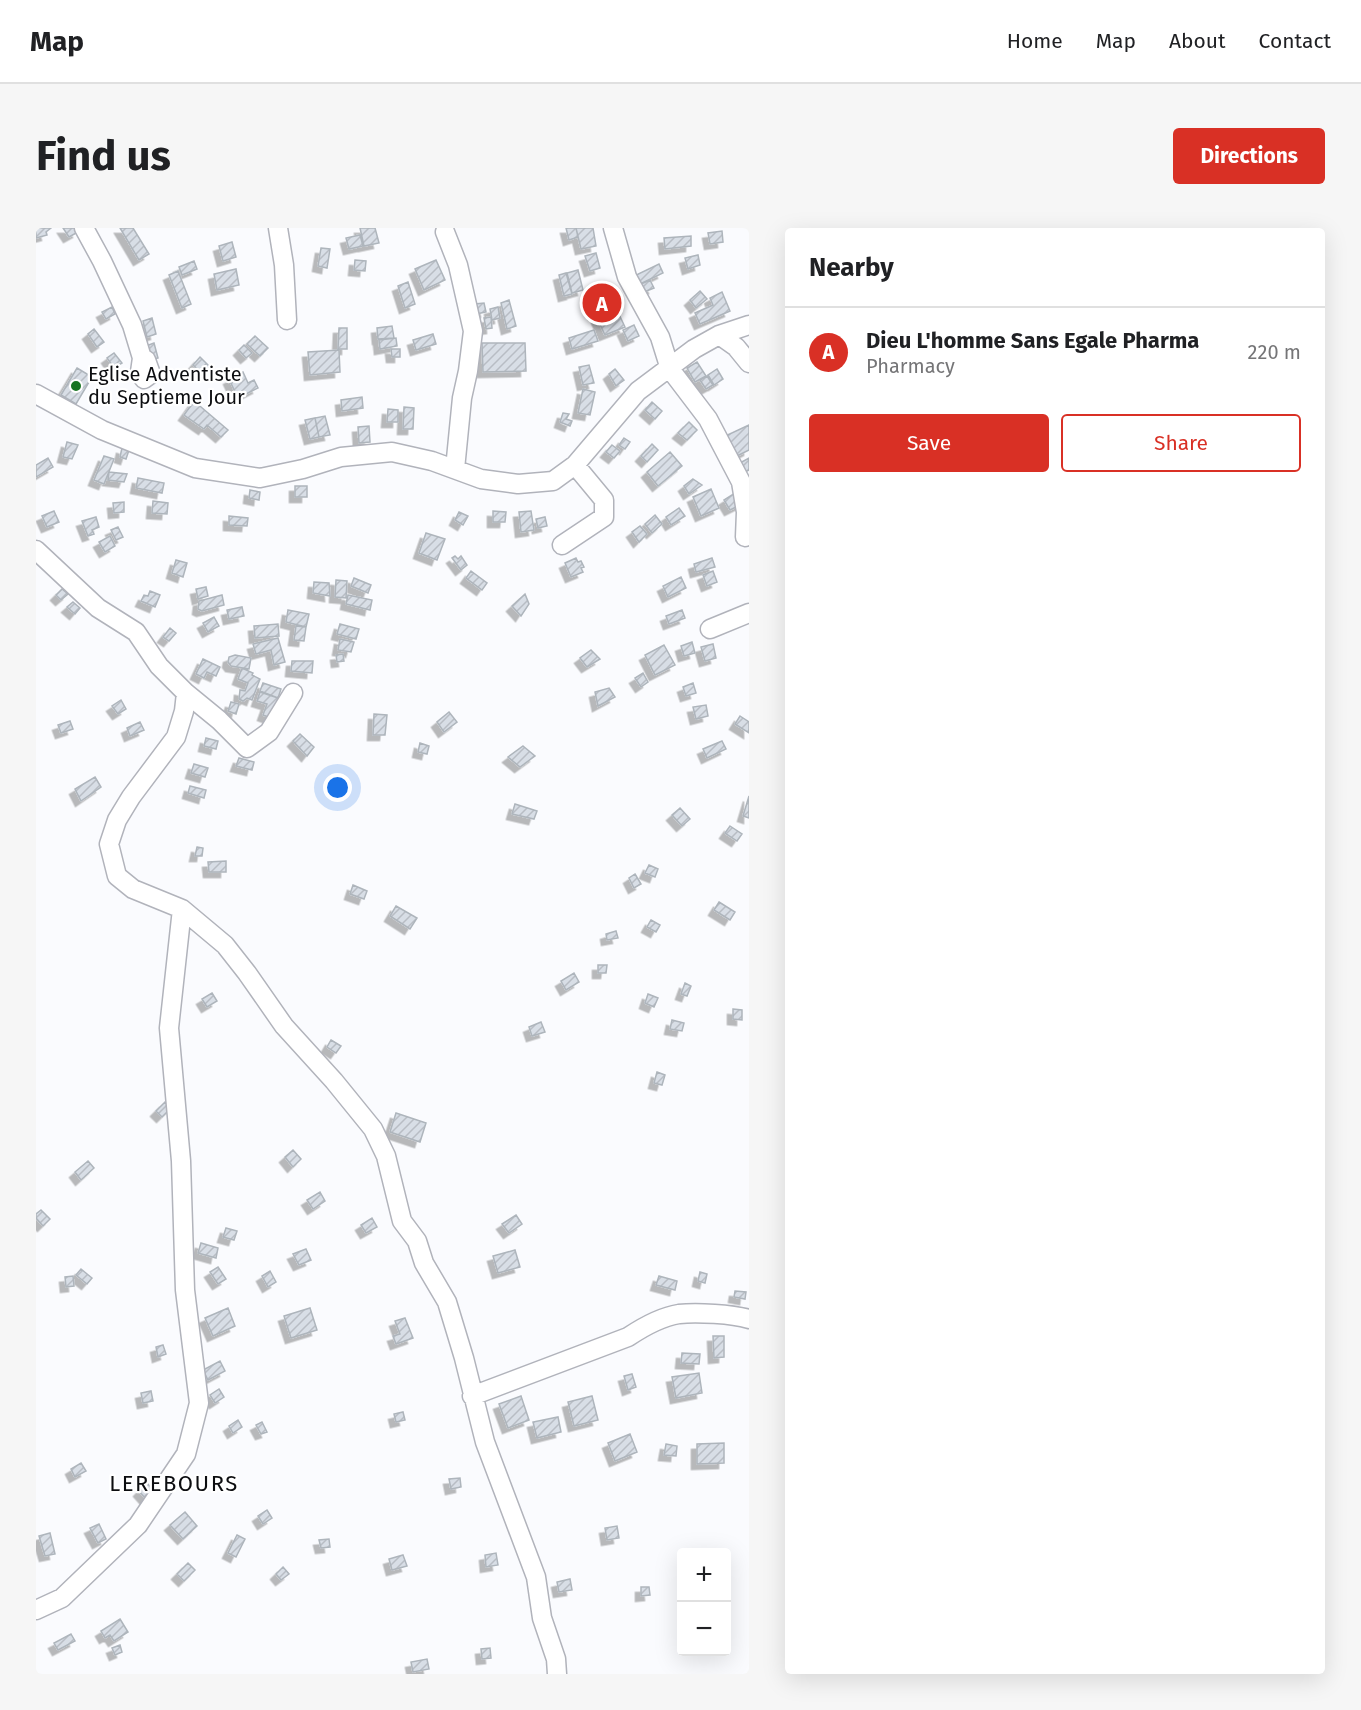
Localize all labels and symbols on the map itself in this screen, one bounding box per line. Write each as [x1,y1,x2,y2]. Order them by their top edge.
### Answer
pin: A [582,280,622,326]
place label: Eglise Adventiste du Septieme Jour [88,362,245,409]
marker: Eglise Adventiste du Septieme Jour [69,379,83,393]
your location [323,773,352,802]
district label: LEREBOURS [109,1470,239,1497]

